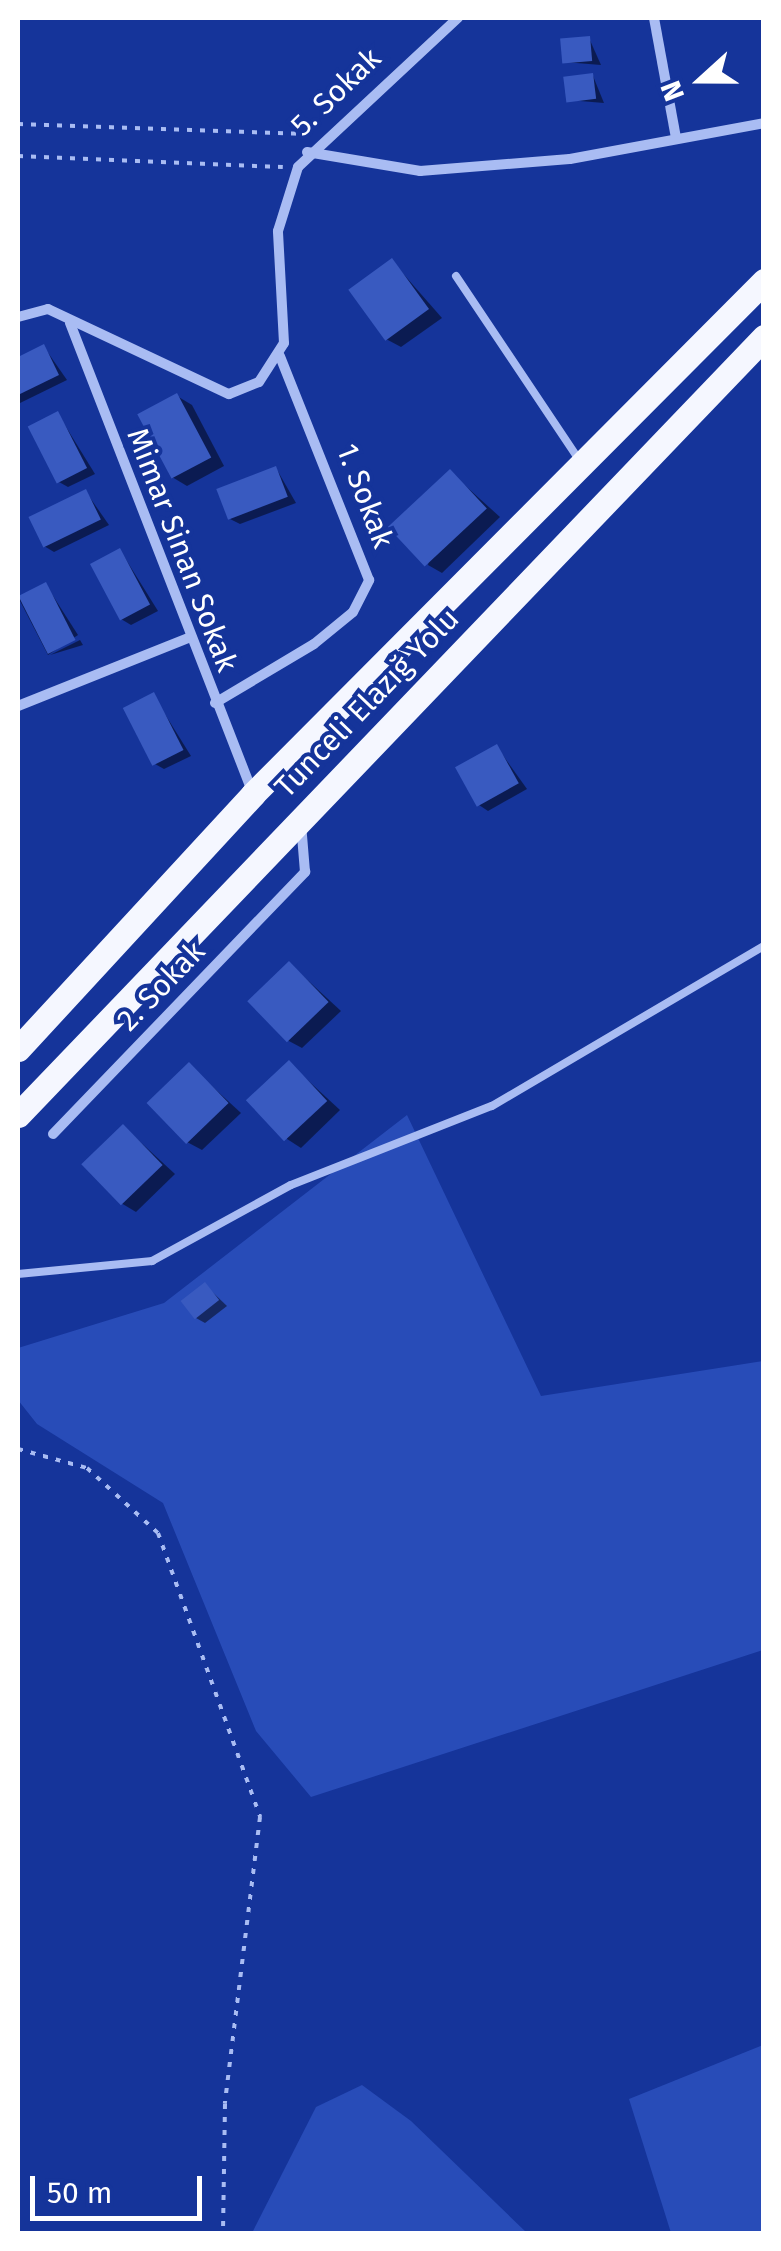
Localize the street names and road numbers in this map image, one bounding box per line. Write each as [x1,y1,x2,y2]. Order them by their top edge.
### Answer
street label: 5. Sokak [284,41,388,143]
street label: Mimar Sinan Sokak [119,423,245,677]
street label: 1. Sokak [329,439,401,553]
street label: Tunceli Elazığ Yolu [268,601,466,805]
street label: 2. Sokak [110,934,212,1038]

